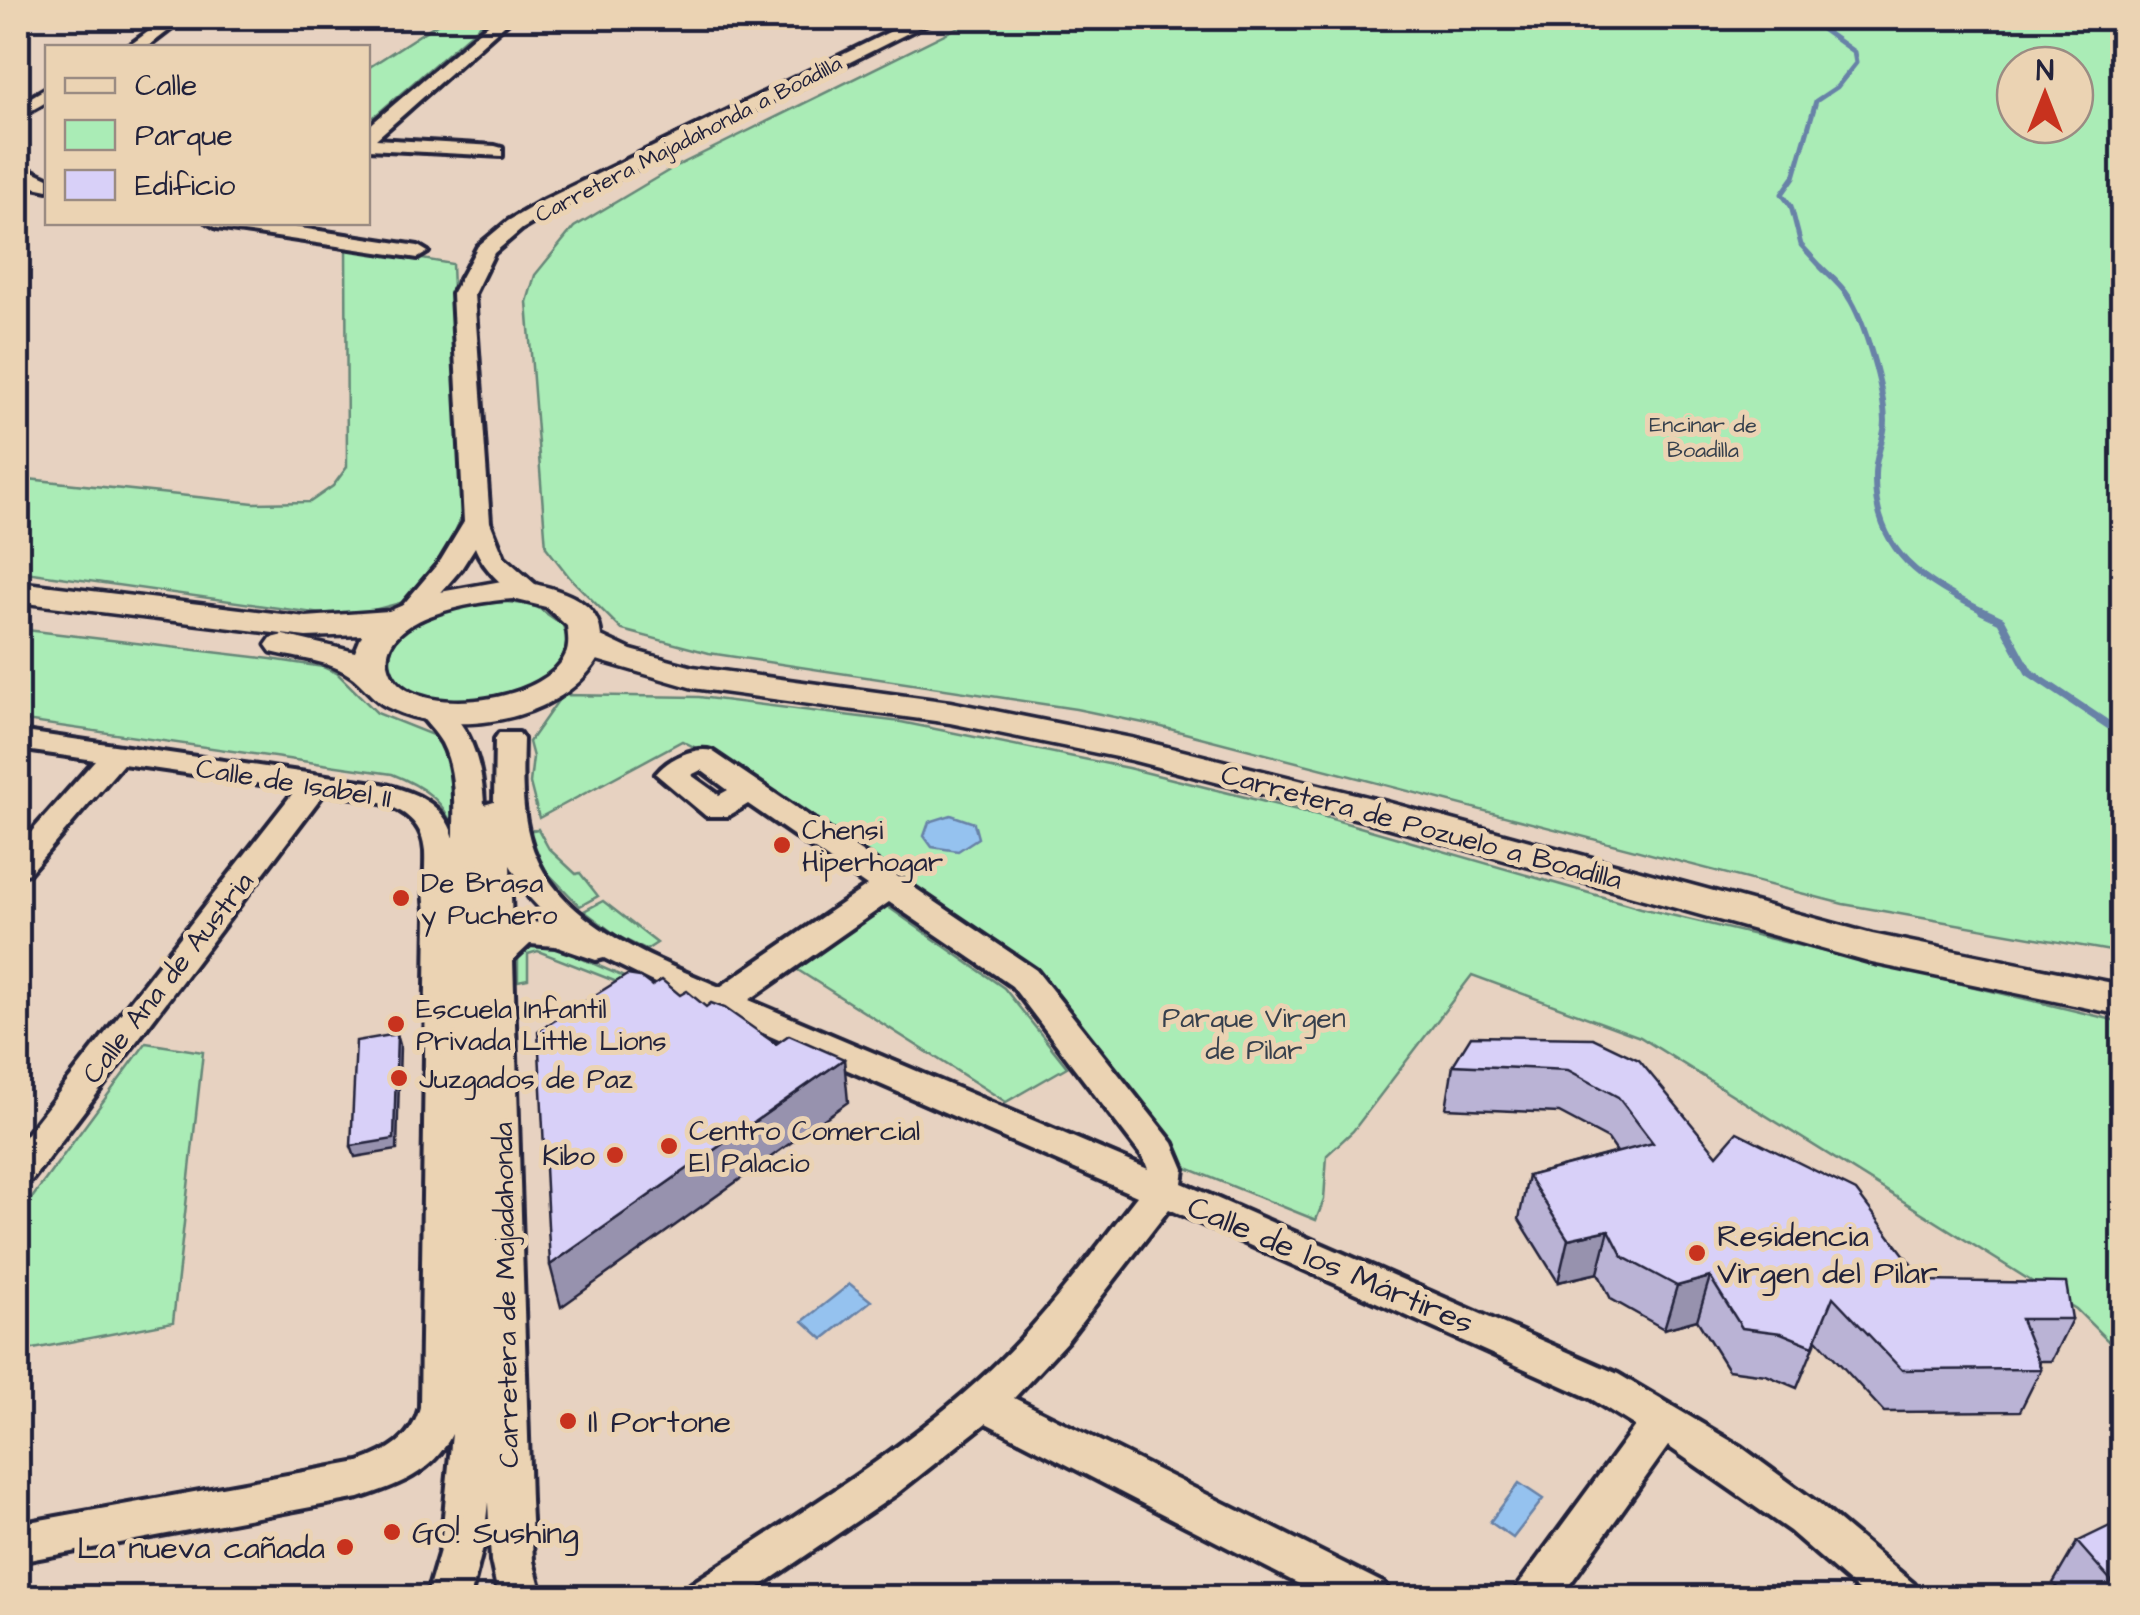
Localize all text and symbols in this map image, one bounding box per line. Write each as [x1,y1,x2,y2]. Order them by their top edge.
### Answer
legend [45,45,370,225]
north arrow [1995,45,2095,145]
street label: Carretera Majadahonda a Boadilla [530,48,847,230]
text: N [2036,52,2054,91]
text: Calle [135,65,197,107]
text: Parque [135,115,233,157]
text: Edificio [135,165,236,207]
park label: Encinar de Boadilla [1649,410,1757,466]
street label: Calle de Isabel II [193,749,394,818]
street label: Carretera de Pozuelo a Boadilla [1217,755,1626,900]
place label: Chensi Hiperhogar [802,811,943,883]
marker: Chensi Hiperhogar [771,834,793,856]
street label: Calle Ana de Austria [73,864,263,1092]
place label: De Brasa y Puchero [421,864,558,937]
marker: De Brasa y Puchero [390,887,412,909]
place label: Escuela Infantil Privada Little Lions [416,990,667,1061]
park label: Parque Virgen de Pilar [1162,999,1346,1070]
marker: Escuela Infantil Privada Little Lions [385,1013,407,1035]
place label: Juzgados de Paz [419,1060,633,1100]
marker: Juzgados de Paz [388,1067,410,1089]
place label: Centro Comercial El Palacio [689,1112,920,1183]
street label: Carretera de Majadahonda [484,1122,529,1468]
marker: Centro Comercial El Palacio [658,1135,680,1157]
place label: Kibo [542,1137,595,1176]
marker: Kibo [604,1144,626,1166]
street label: Calle de los Mártires [1180,1185,1480,1346]
place label: Residencia Virgen del Pilar [1717,1214,1938,1296]
marker: Residencia Virgen del Pilar [1686,1242,1708,1264]
place label: Il Portone [588,1400,731,1445]
marker: Il Portone [557,1410,579,1432]
place label: GO! Sushing [412,1511,579,1556]
marker: GO! Sushing [381,1521,403,1543]
place label: La nueva cañada [77,1526,325,1571]
marker: La nueva cañada [334,1536,356,1558]

